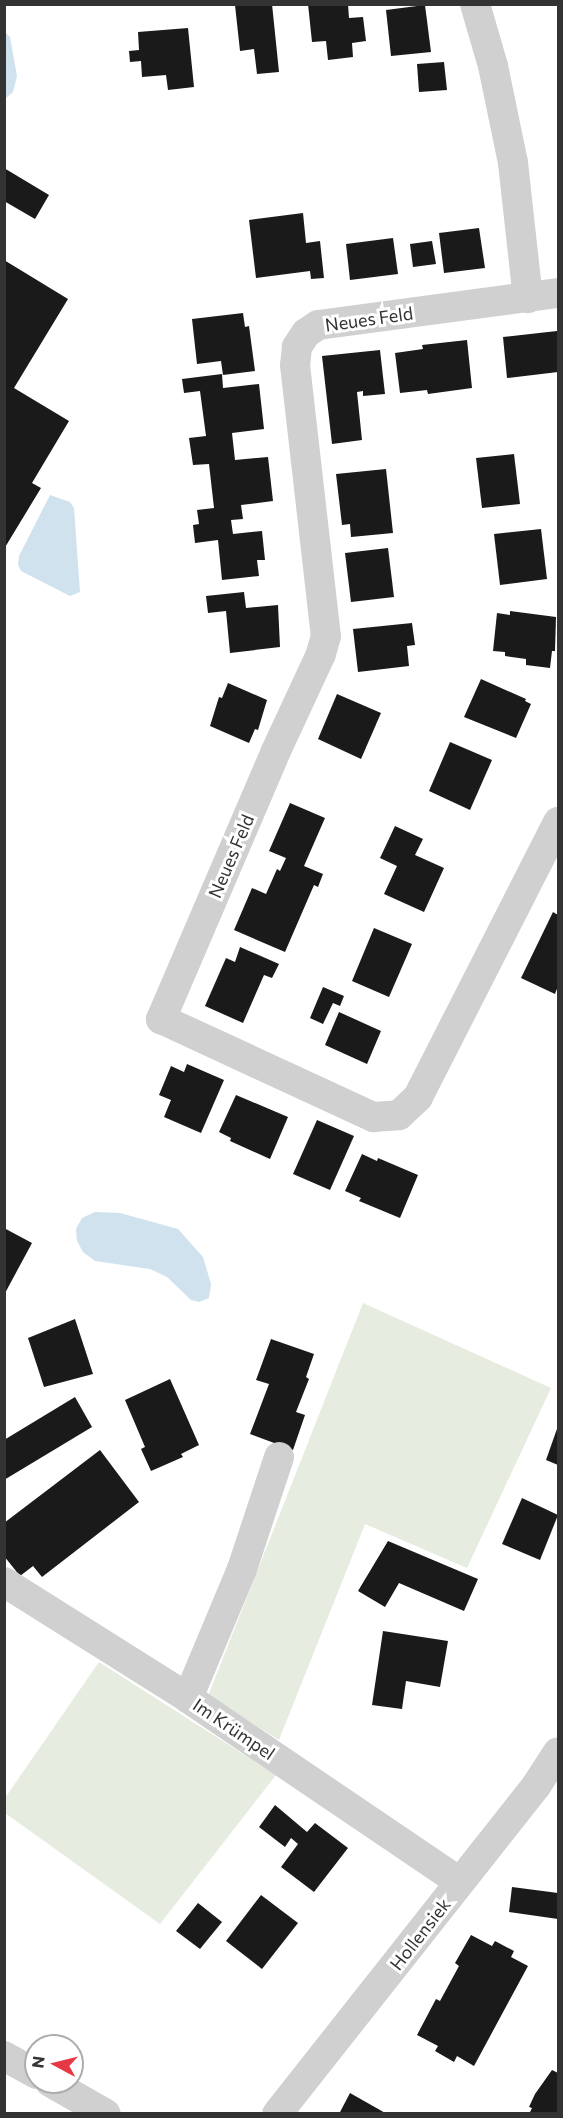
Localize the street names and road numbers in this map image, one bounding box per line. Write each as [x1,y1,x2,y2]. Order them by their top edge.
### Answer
street label: Neues Feld [324,302,414,336]
street label: Neues Feld [204,811,258,901]
street label: Im Krümpel [189,1694,279,1764]
street label: Hollensiek [385,1894,455,1974]

